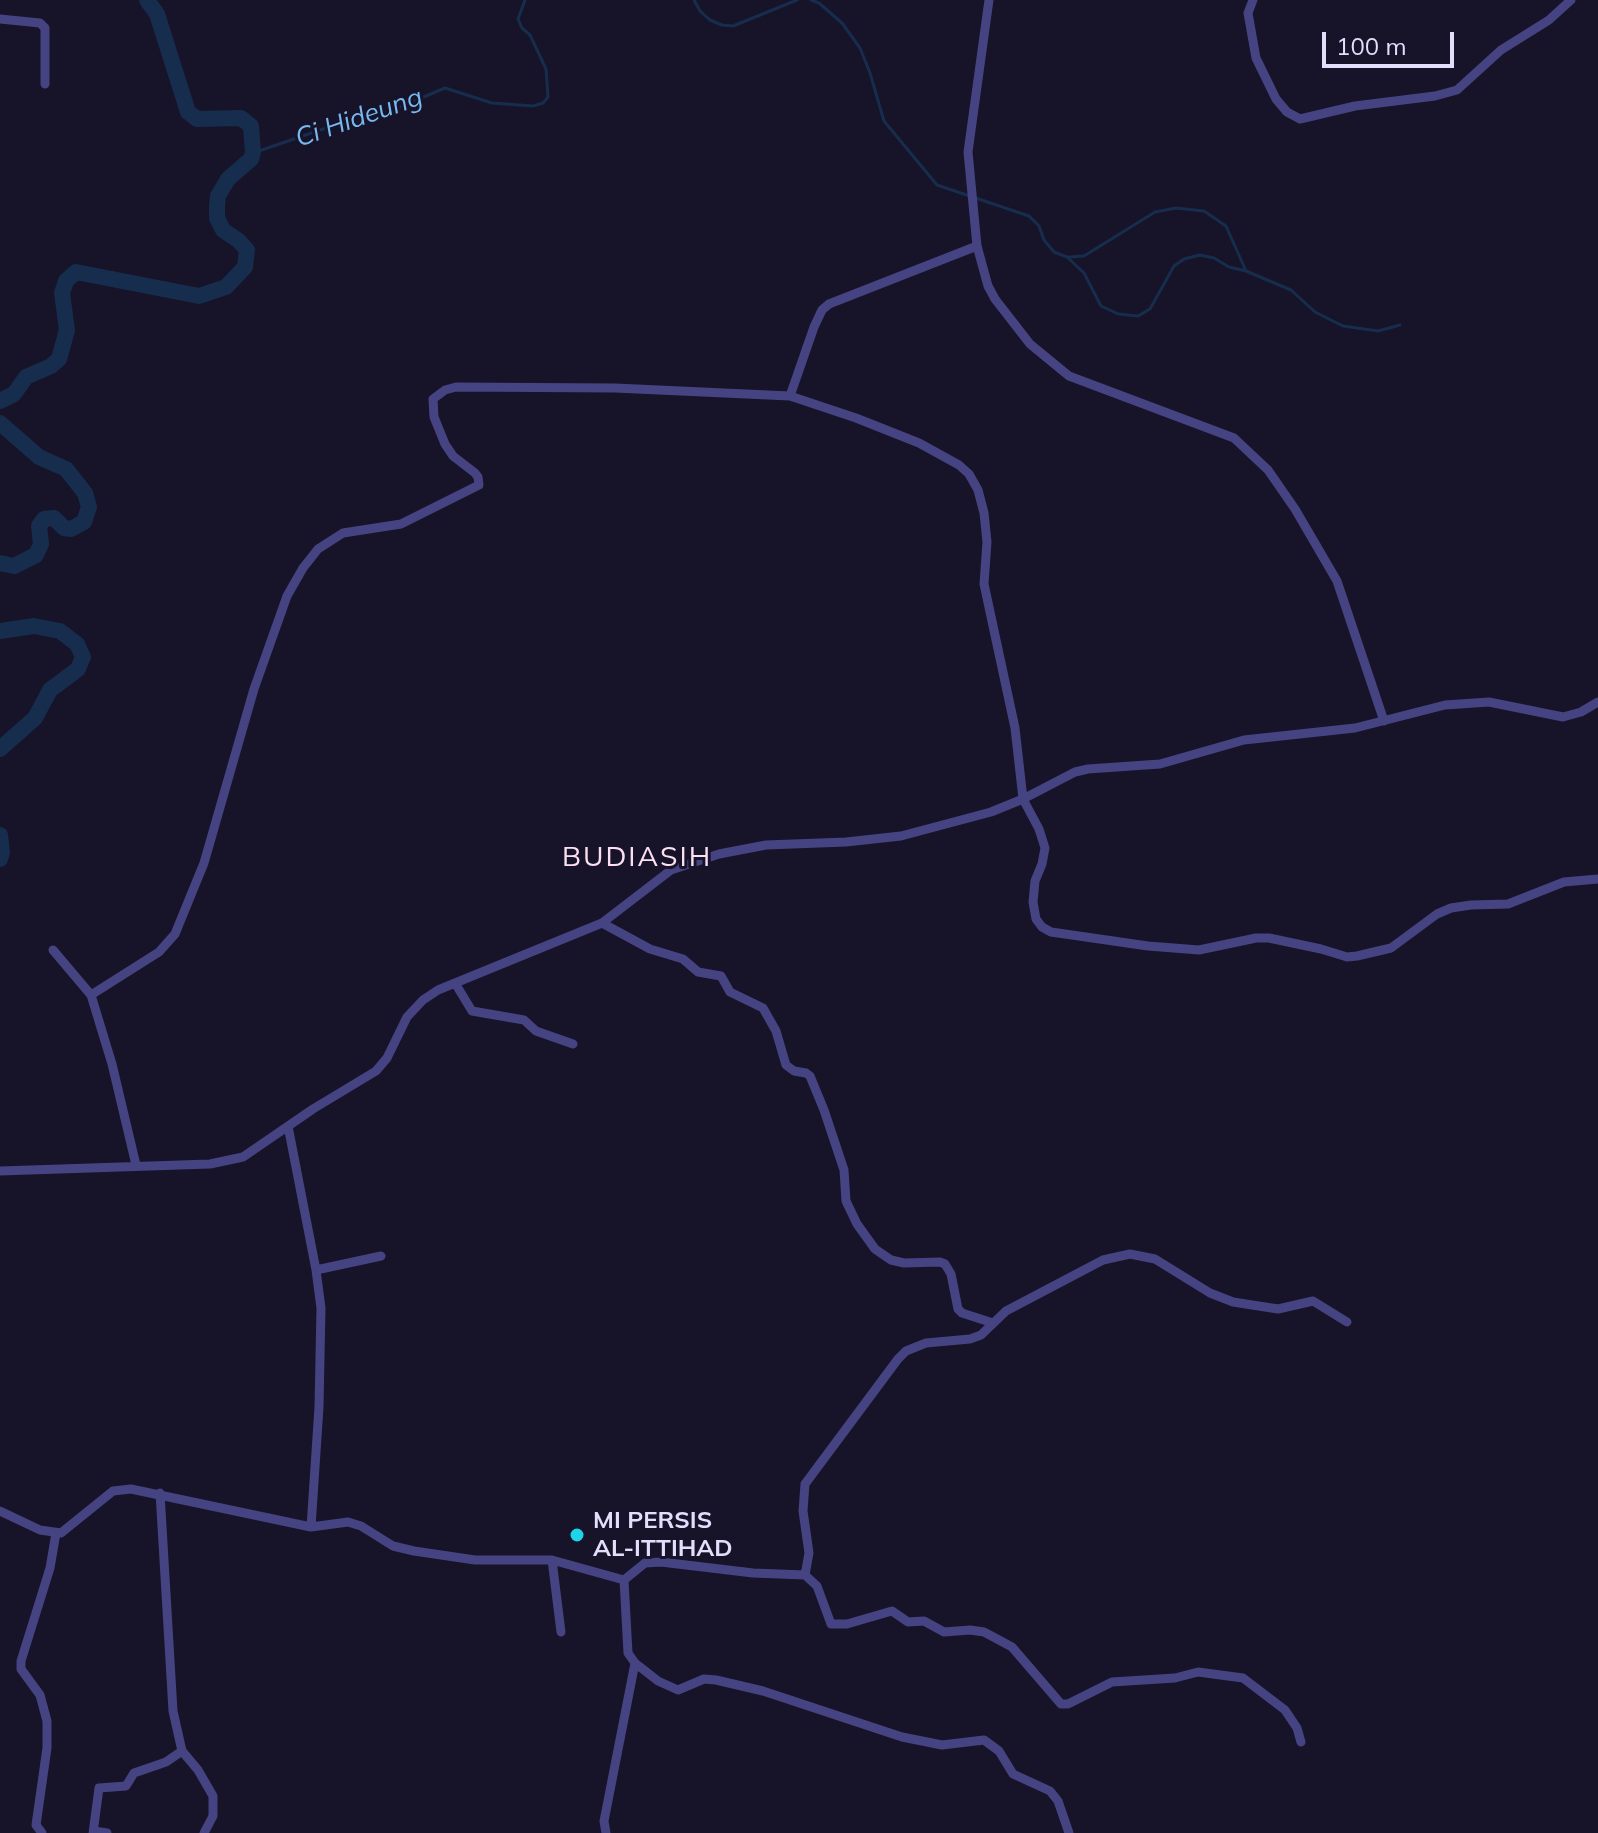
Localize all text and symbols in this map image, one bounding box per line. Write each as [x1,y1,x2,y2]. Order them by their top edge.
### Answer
scale bar [1326,16,1458,66]
text: 100 m [1336,31,1407,61]
water label: Ci Hideung [291,82,427,154]
district label: BUDIASIH [562,841,712,875]
place label: MI PERSIS AL-ITTIHAD [593,1507,733,1563]
marker: MI PERSIS AL-ITTIHAD [568,1526,586,1544]

